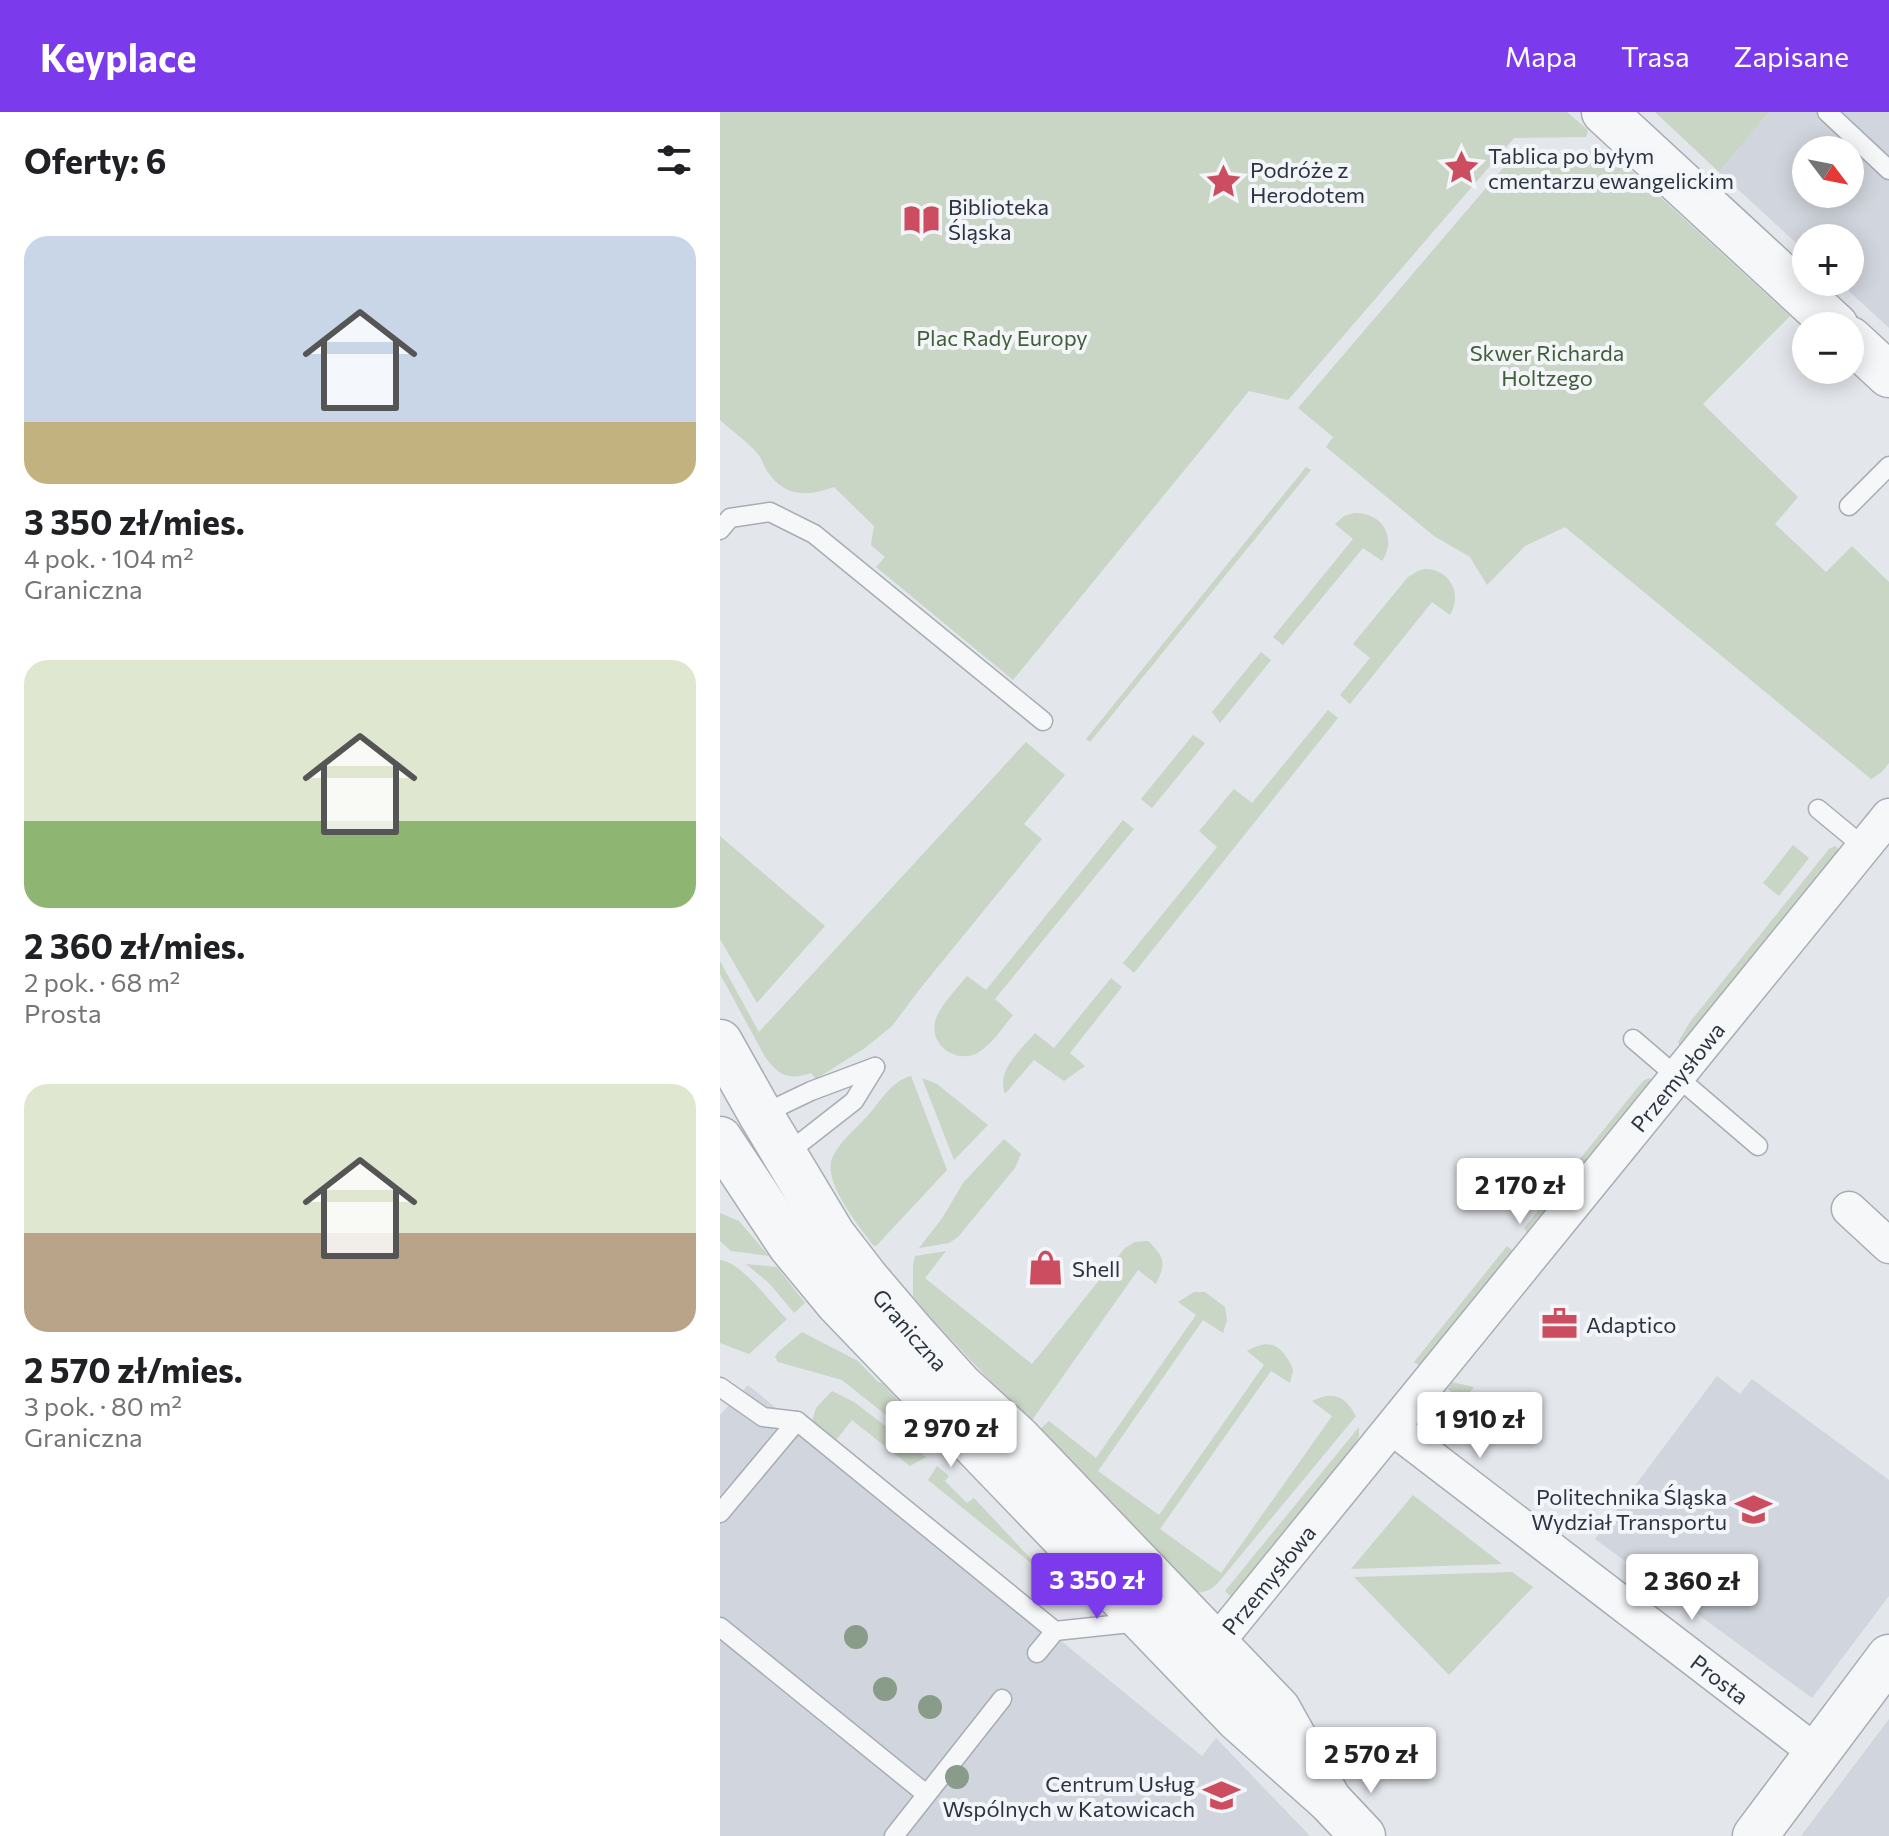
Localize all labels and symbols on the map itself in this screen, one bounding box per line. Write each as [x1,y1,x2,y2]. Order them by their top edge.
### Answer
north arrow [1792,136,1864,208]
place label: Tablica po byłym cmentarzu ewangelickim [1488,142,1734,194]
place icon: Tablica po byłym cmentarzu ewangelickim [1443,149,1481,187]
place label: Podróże z Herodotem [1250,156,1365,208]
place icon: Podróże z Herodotem [1205,163,1243,201]
place label: Biblioteka Śląska [948,193,1049,245]
library icon: Biblioteka Śląska [903,200,941,238]
park label: Plac Rady Europy [916,324,1088,351]
park label: Skwer Richarda Holtzego [1470,339,1624,391]
street label: Przemysłowa [1624,1016,1730,1137]
pin: 2 170 zł [1437,1158,1603,1226]
shop icon: Shell [1027,1249,1065,1287]
place label: Shell [1072,1255,1120,1282]
street label: Graniczna [867,1283,954,1376]
office icon: Adaptico [1541,1305,1579,1343]
place label: Adaptico [1586,1311,1676,1338]
pin: 1 910 zł [1397,1392,1563,1460]
pin: 2 970 zł [868,1401,1034,1469]
place label: Politechnika Śląska Wydział Transportu [1531,1483,1727,1535]
school or university icon: Politechnika Śląska Wydział Transportu [1734,1490,1772,1528]
street label: Przemysłowa [1215,1519,1321,1640]
pin: 3 350 zł [1014,1553,1180,1621]
pin: 2 360 zł [1609,1554,1775,1622]
street label: Prosta [1686,1648,1754,1709]
pin: 2 570 zł [1288,1727,1454,1795]
place label: Centrum Usług Wspólnych w Katowicach [942,1770,1195,1822]
school or university icon: Centrum Usług Wspólnych w Katowicach [1202,1777,1240,1815]

